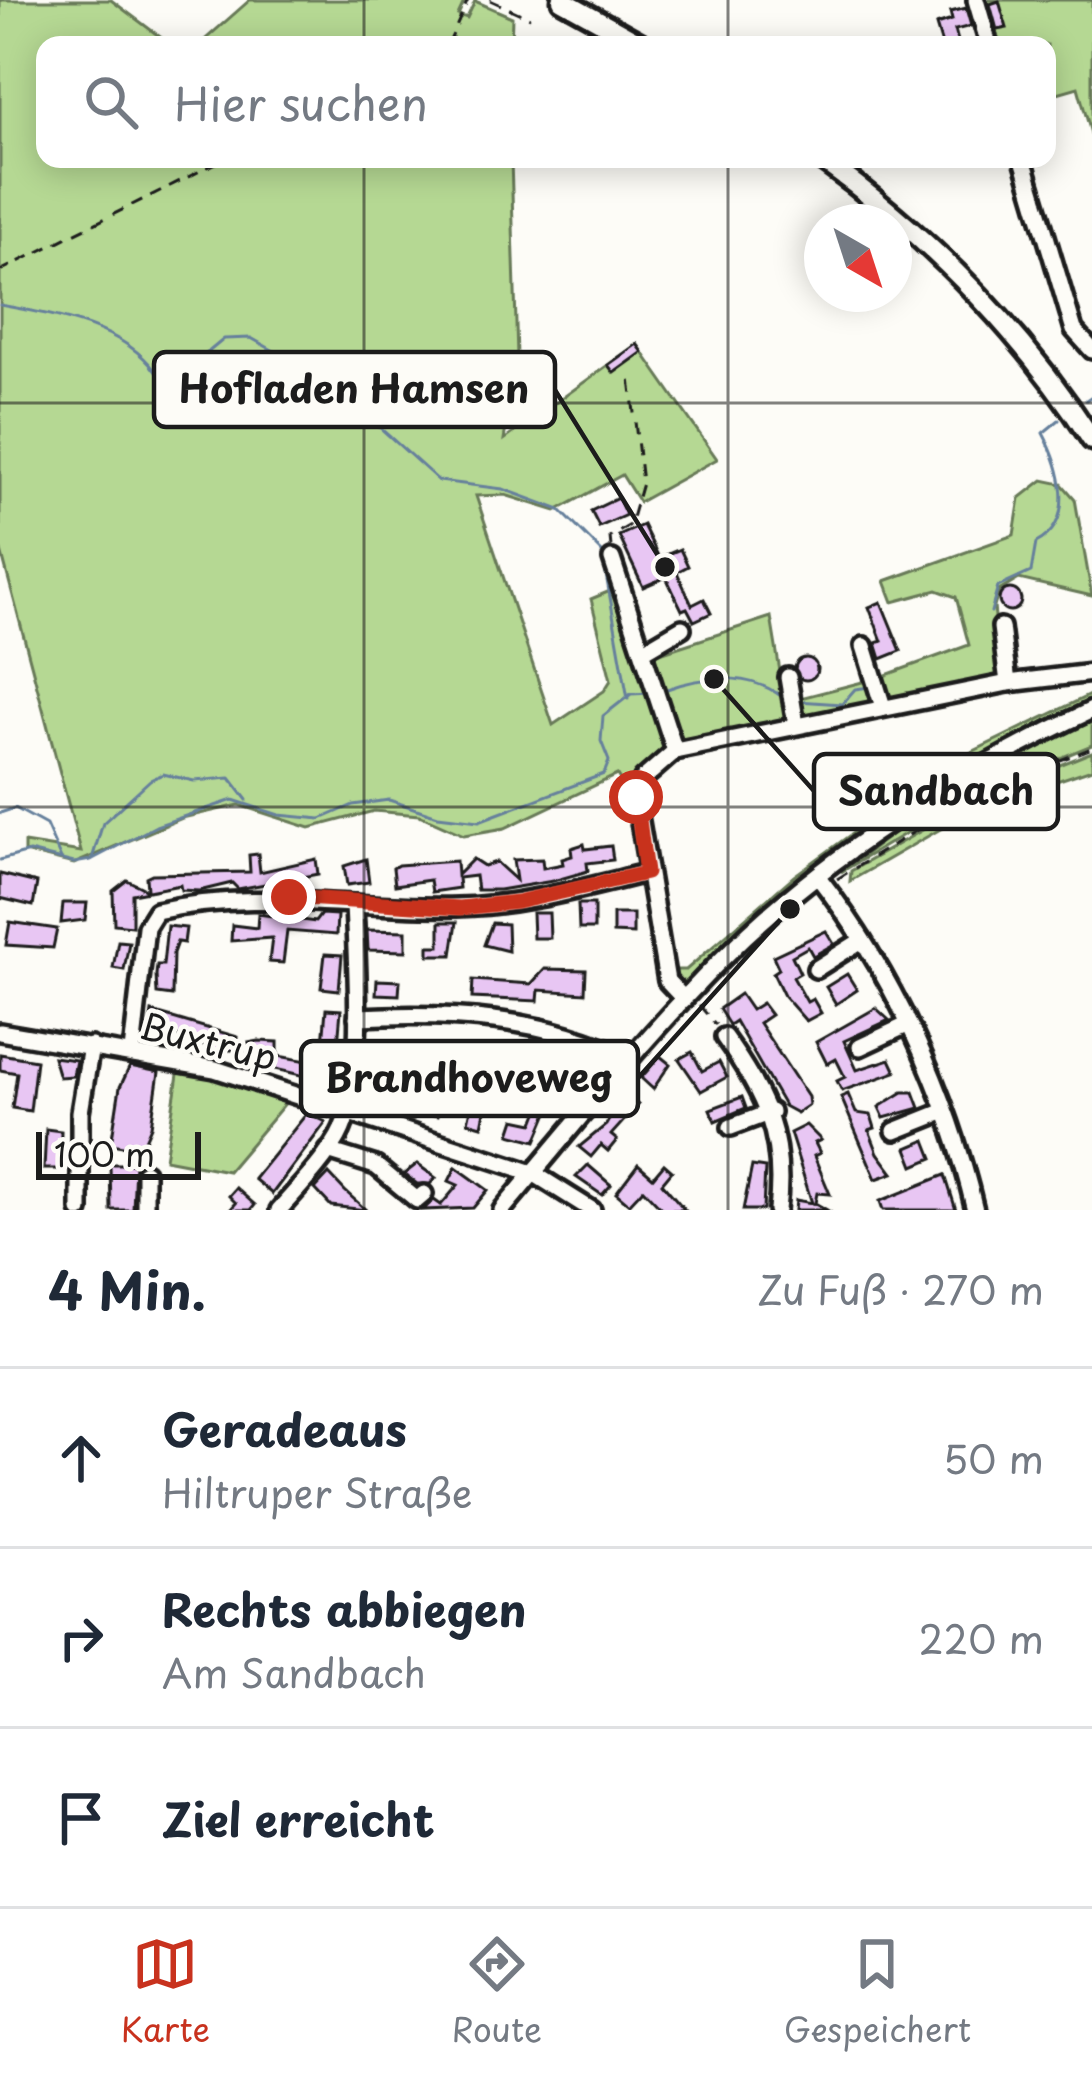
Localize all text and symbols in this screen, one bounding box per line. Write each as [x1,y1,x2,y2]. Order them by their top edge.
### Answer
search box [36,36,1056,168]
text: Hier suchen [174,68,428,136]
icon: search [78,69,144,135]
north arrow [804,204,912,312]
callout: Hofladen Hamsen [154,352,555,427]
text: Hofladen Hamsen [179,357,529,416]
callout: Sandbach [814,754,1058,829]
text: Sandbach [838,759,1034,818]
route start [609,770,663,824]
route end [262,870,316,924]
street label: Buxtrup [134,997,283,1083]
callout: Brandhoveweg [301,1041,638,1116]
text: Brandhoveweg [325,1046,613,1105]
scale bar [36,1126,201,1179]
text: 100 m [54,1128,155,1178]
text: 4 Min. [48,1250,206,1327]
text: Zu Fuß · 270 m [757,1259,1044,1318]
text: Geradeaus [162,1394,407,1462]
icon: ahead [48,1425,114,1491]
text: 50 m [943,1428,1044,1487]
text: Hiltruper Straße [162,1462,472,1521]
text: Rechts abbiegen [162,1574,526,1642]
icon: right [48,1605,114,1671]
text: 220 m [919,1608,1044,1667]
text: Am Sandbach [162,1642,426,1701]
text: Ziel erreicht [162,1784,435,1852]
icon: arrive [48,1785,114,1851]
tab: Karte [121,1931,210,2053]
tab: Route [452,1931,542,2053]
tab: Gespeichert [784,1931,971,2053]

